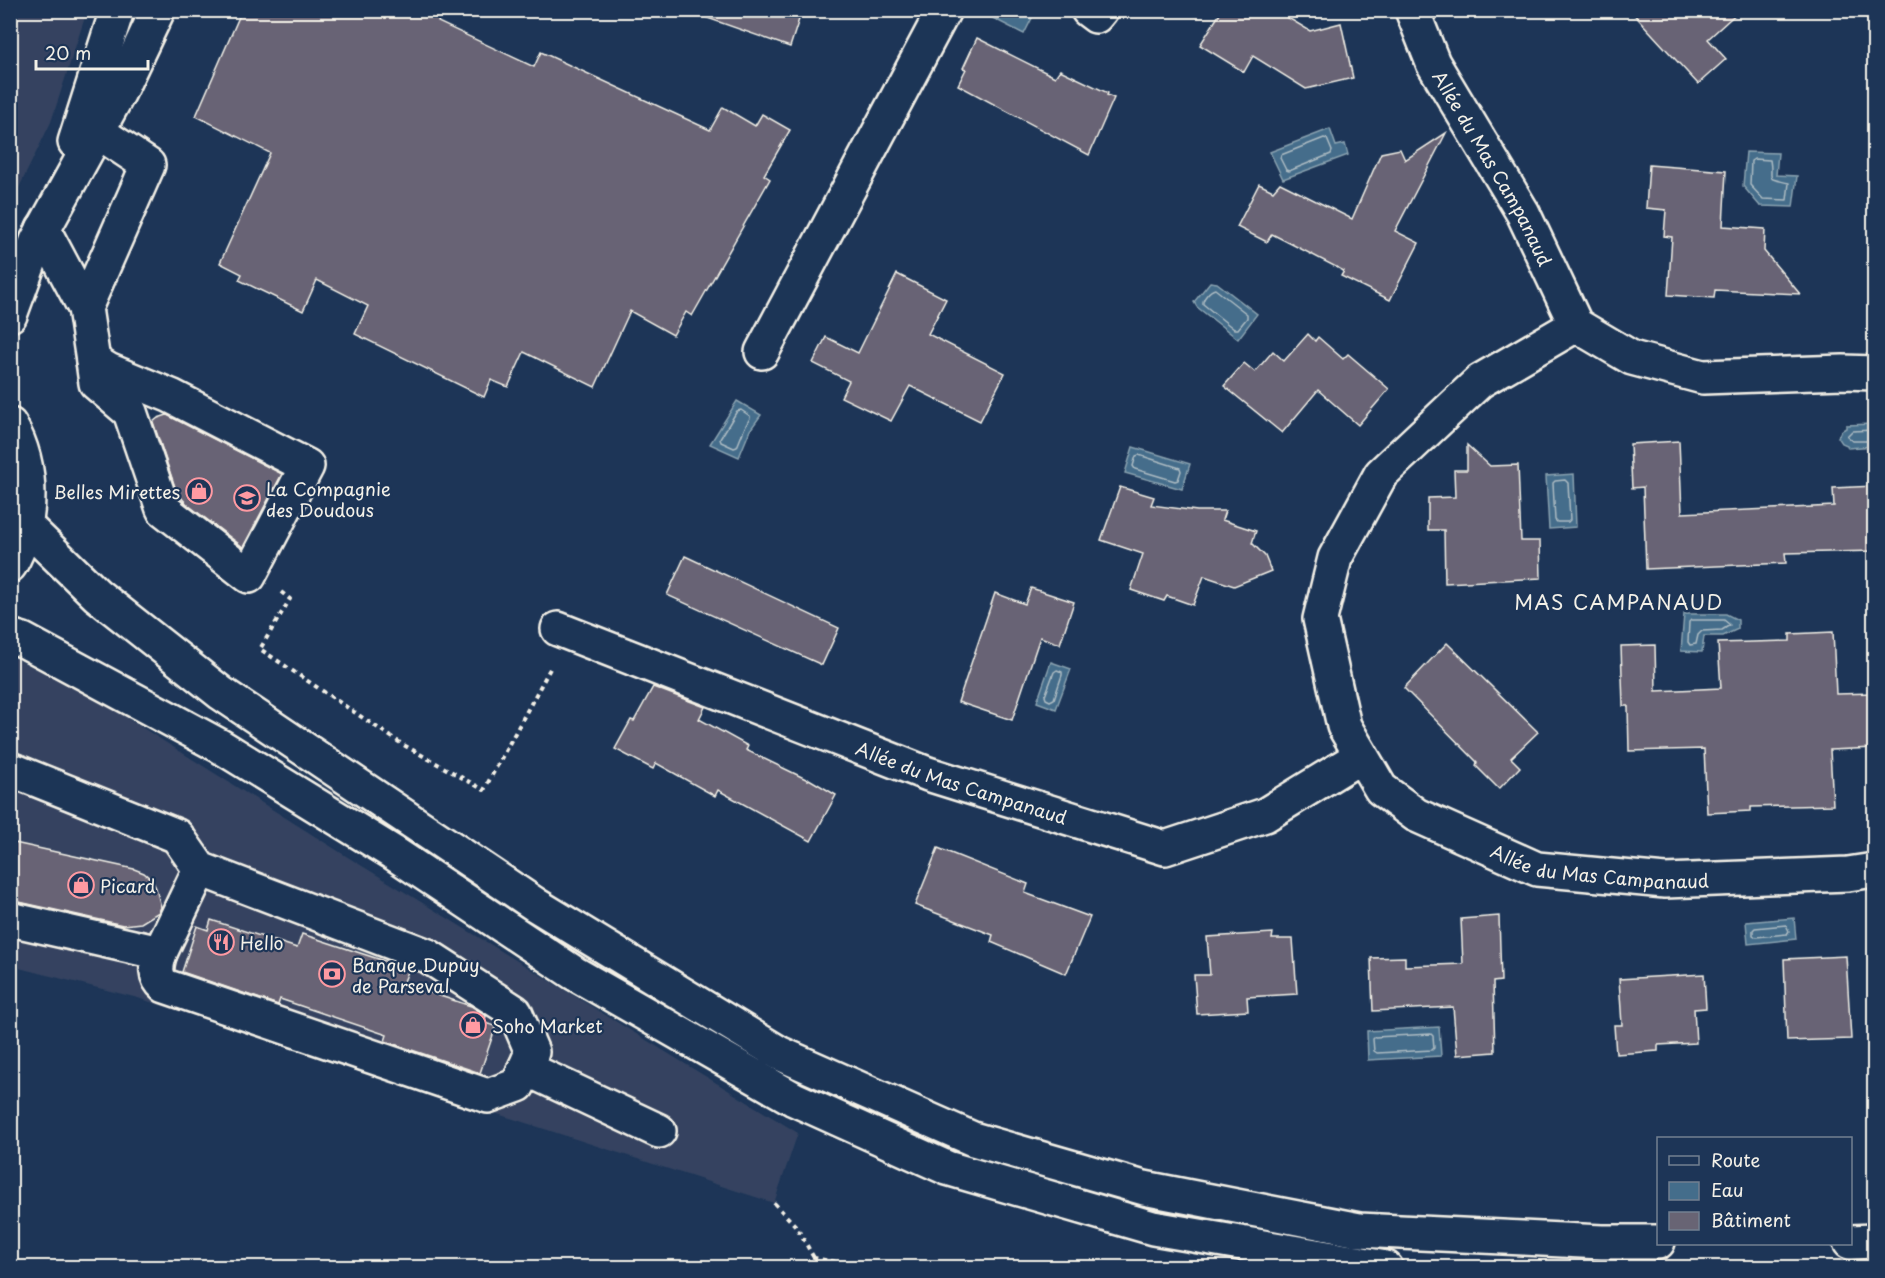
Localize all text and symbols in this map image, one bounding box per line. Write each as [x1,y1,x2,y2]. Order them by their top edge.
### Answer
scale bar [36,33,148,71]
text: 20 m [45,39,91,66]
street label: Allée du Mas Campanaud [1427,65,1559,270]
place label: La Compagnie des Doudous [266,475,391,523]
shop icon: Belles Mirettes [184,476,214,506]
place label: Belles Mirettes [53,478,180,505]
school or university icon: La Compagnie des Doudous [232,483,262,513]
district label: MAS CAMPANAUD [1514,587,1724,617]
street label: Allée du Mas Campanaud [852,734,1071,830]
street label: Allée du Mas Campanaud [1487,837,1709,895]
shop icon: Picard [66,870,96,900]
place label: Picard [100,872,156,899]
restaurant icon: Hello [206,927,236,957]
place label: Hello [240,929,284,956]
place label: Banque Dupuy de Parseval [352,951,480,999]
bank icon: Banque Dupuy de Parseval [317,959,347,989]
shop icon: Soho Market [458,1010,488,1040]
place label: Soho Market [492,1012,603,1039]
legend [1657,1137,1852,1245]
text: Route [1711,1146,1761,1173]
text: Eau [1711,1176,1743,1203]
text: Bâtiment [1711,1206,1791,1233]

